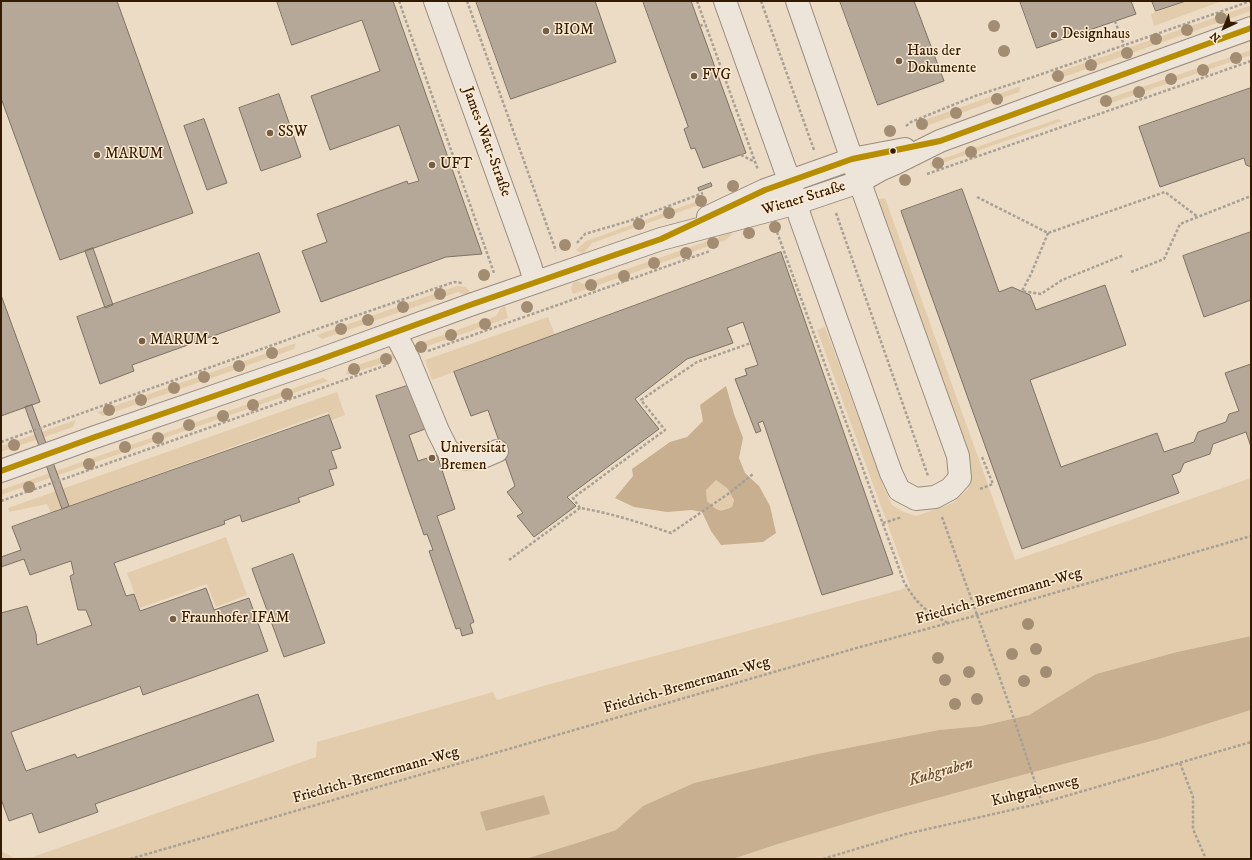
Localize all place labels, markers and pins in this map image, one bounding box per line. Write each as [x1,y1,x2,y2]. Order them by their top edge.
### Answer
place label: BIOM [554,22,594,40]
marker: BIOM [541,26,551,36]
place label: Designhaus [1062,26,1130,44]
marker: Designhaus [1049,30,1059,40]
place label: Haus der Dokumente [907,43,976,78]
marker: Haus der Dokumente [894,56,904,66]
place label: FVG [702,67,731,85]
marker: FVG [689,71,699,81]
place label: SSW [278,124,307,142]
marker: SSW [265,128,275,138]
place label: MARUM [105,146,163,164]
unlabelled marker [888,146,898,156]
marker: MARUM [92,150,102,160]
place label: UFT [440,156,472,174]
marker: UFT [427,160,437,170]
place label: MARUM 2 [150,332,219,350]
marker: MARUM 2 [137,336,147,346]
place label: Universität Bremen [440,440,506,475]
marker: Universität Bremen [427,453,437,463]
place label: Fraunhofer IFAM [181,610,290,628]
marker: Fraunhofer IFAM [168,614,178,624]

